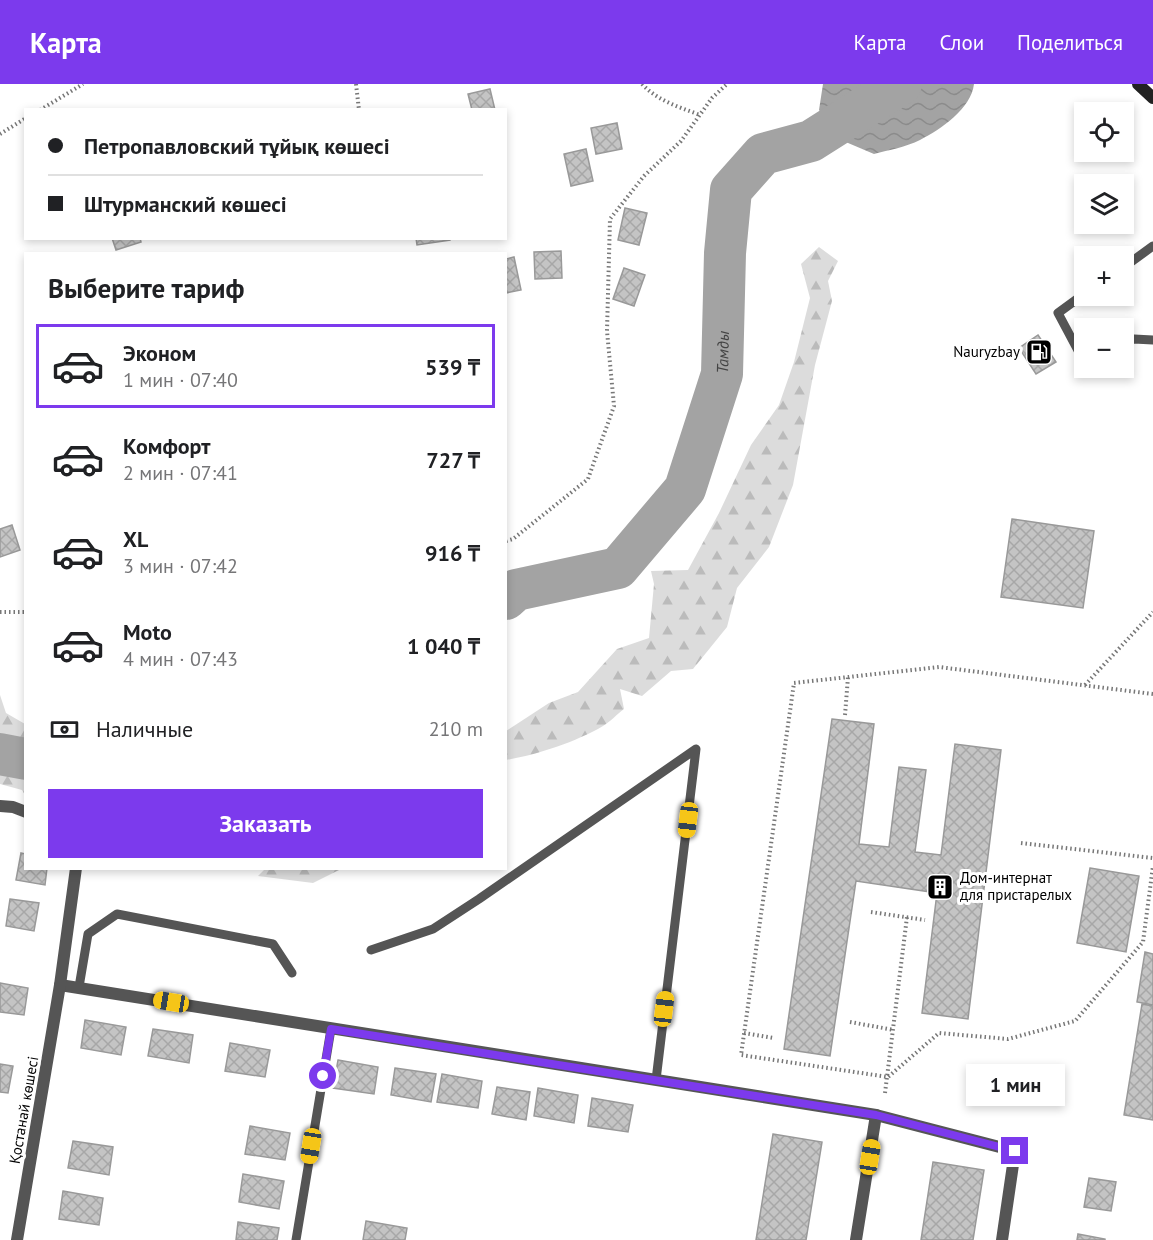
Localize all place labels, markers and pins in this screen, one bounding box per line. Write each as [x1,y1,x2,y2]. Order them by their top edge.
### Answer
fuel station icon: Nauryzbay [1024,337,1054,367]
place label: Nauryzbay [953,342,1020,361]
place label: Дом-интернат для пристарелых [960,868,1072,904]
building icon: Дом-интернат для пристарелых [925,872,955,902]

